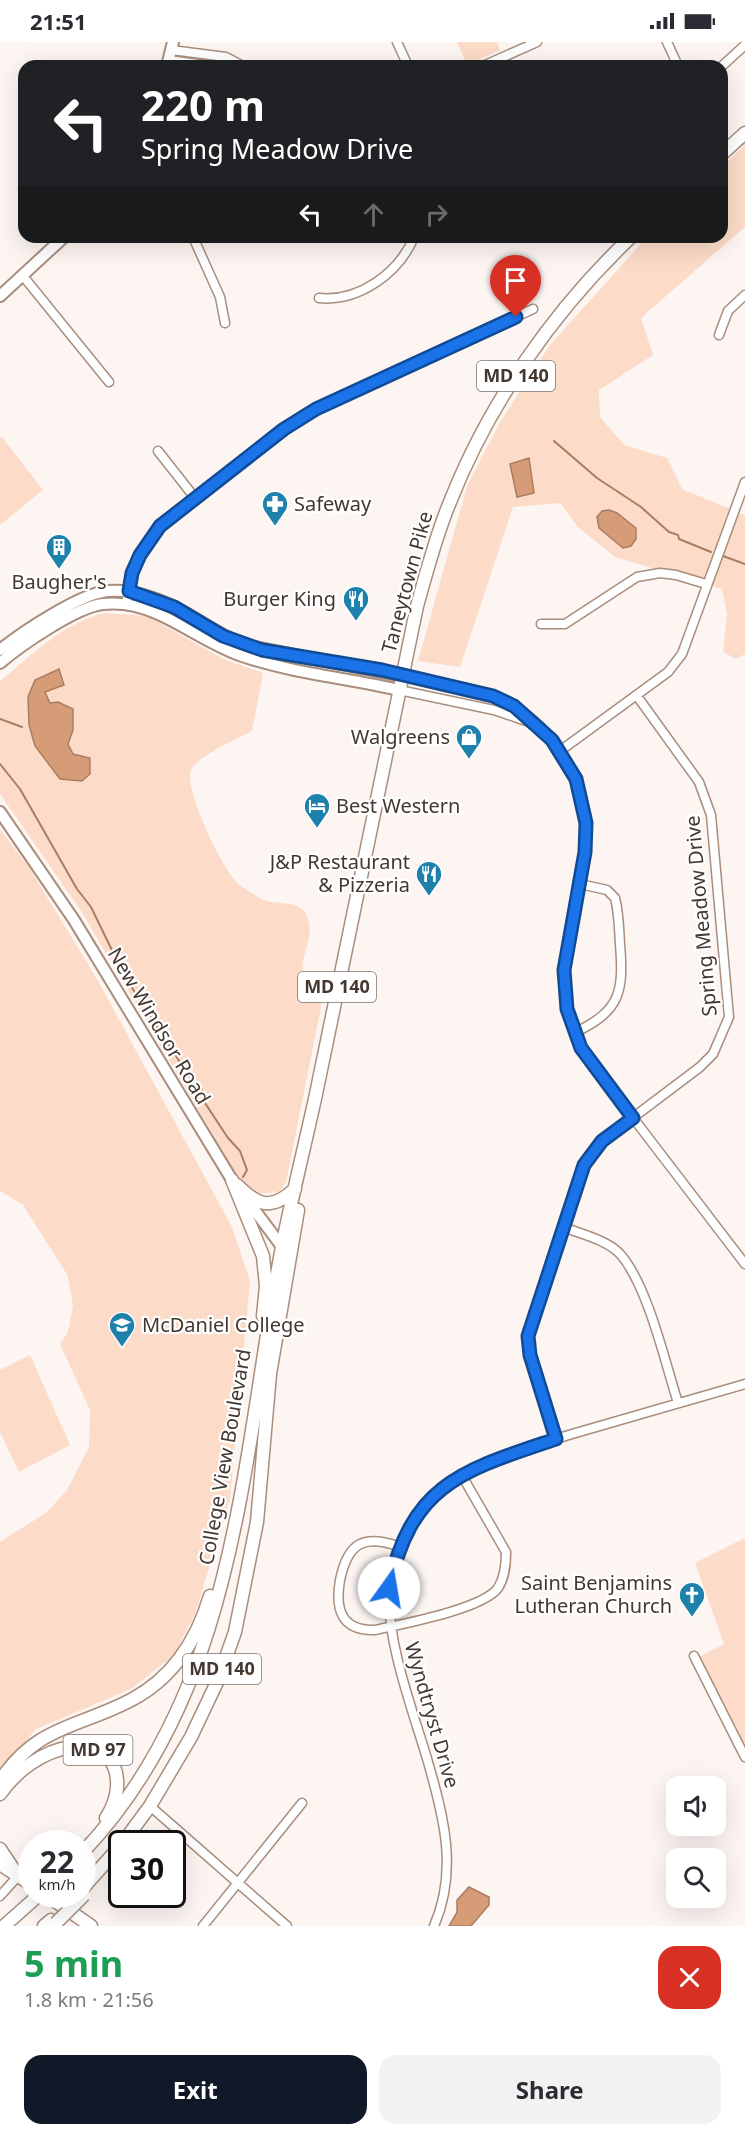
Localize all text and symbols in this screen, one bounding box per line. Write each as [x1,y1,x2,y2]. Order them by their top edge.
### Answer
text: 21:51 [30,6,87,36]
text: 220 m [141,76,265,133]
icon: left [42,84,120,162]
text: Spring Meadow Drive [141,130,413,167]
icon: left [294,198,327,231]
icon: ahead [357,198,390,231]
icon: right [420,198,453,231]
pin [490,255,541,317]
icon: arrive [499,264,532,297]
road number: MD 140 [477,361,555,391]
pharmacy icon: Safeway [260,489,290,527]
place label: Safeway [294,490,372,517]
street label: Taneytown Pike [375,508,438,656]
building icon: Baugher's [44,532,74,570]
place label: Baugher's [11,568,107,595]
restaurant icon: Burger King [341,584,371,622]
place label: Burger King [223,585,336,612]
shop icon: Walgreens [454,722,484,760]
place label: Walgreens [351,723,450,750]
hotel icon: Best Western [302,791,332,829]
place label: Best Western [336,792,460,819]
street label: Spring Meadow Drive [678,814,723,1018]
place label: J&P Restaurant & Pizzeria [268,848,410,898]
restaurant icon: J&P Restaurant & Pizzeria [414,859,444,897]
street label: New Windsor Road [102,942,217,1109]
road number: MD 140 [298,972,376,1002]
school or university icon: McDaniel College [107,1310,137,1348]
place label: McDaniel College [142,1311,305,1338]
street label: College View Boulevard [192,1347,257,1567]
position arrow [357,1556,421,1620]
place label: Saint Benjamins Lutheran Church [514,1569,672,1619]
church icon: Saint Benjamins Lutheran Church [677,1580,707,1618]
street label: Wyndtryst Drive [399,1639,466,1791]
road number: MD 140 [183,1654,261,1684]
road number: MD 97 [63,1735,132,1765]
map controls [666,1776,726,1908]
button: sound [666,1776,726,1836]
speed limit sign: 30 [108,1830,186,1908]
text: 22 [40,1841,74,1882]
button: search [666,1848,726,1908]
text: km/h [39,1874,75,1894]
text: 5 min [24,1939,123,1988]
button: close [658,1946,721,2009]
text: 1.8 km · 21:56 [24,1986,154,2013]
button: Exit [24,2055,367,2124]
button: Share [379,2055,721,2124]

